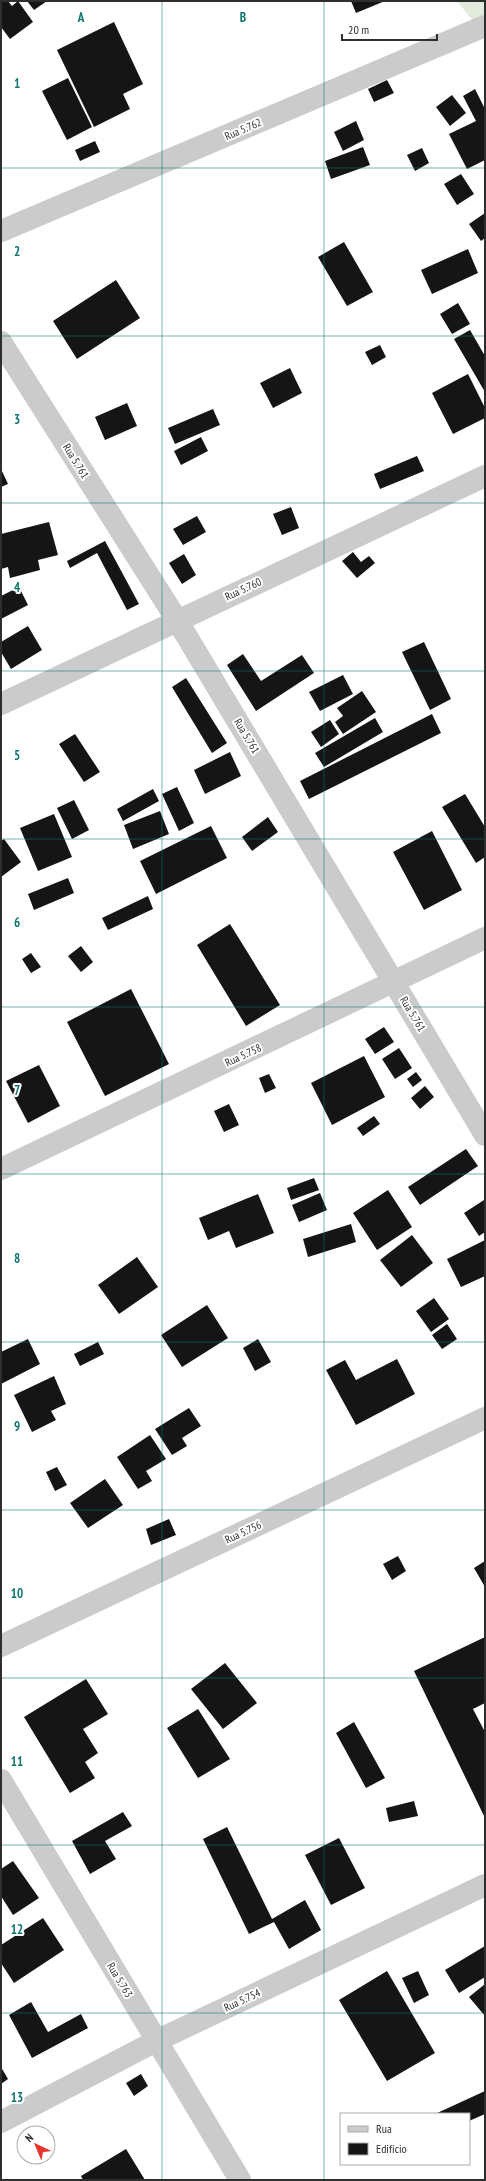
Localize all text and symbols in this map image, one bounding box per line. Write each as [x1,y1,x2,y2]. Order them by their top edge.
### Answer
text: A [77,9,85,26]
text: B [240,9,246,26]
scale bar [342,16,437,42]
text: 20 m [348,22,369,37]
text: 1 [14,75,20,92]
street label: Rua 5.762 [223,115,264,143]
text: 2 [14,243,20,260]
text: 3 [14,411,20,428]
street label: Rua 5.761 [60,441,92,481]
street label: Rua 5.760 [223,574,263,603]
text: 4 [14,579,21,596]
street label: Rua 5.761 [231,716,263,756]
text: 5 [14,747,20,764]
text: 6 [14,914,20,931]
street label: Rua 5.761 [397,994,429,1034]
street label: Rua 5.758 [223,1040,263,1069]
text: 7 [14,1082,20,1099]
text: 8 [14,1250,20,1267]
text: 9 [14,1418,20,1435]
street label: Rua 5.756 [223,1517,263,1546]
text: 10 [11,1585,23,1602]
text: 11 [11,1753,23,1770]
text: 12 [11,1921,23,1938]
street label: Rua 5.763 [104,1960,136,2000]
street label: Rua 5.754 [222,1985,262,2014]
text: 13 [11,2089,23,2106]
legend [340,2113,470,2165]
text: Rua [376,2121,392,2136]
north arrow [16,2125,56,2165]
text: N [22,2131,36,2145]
text: Edifício [376,2141,407,2156]

